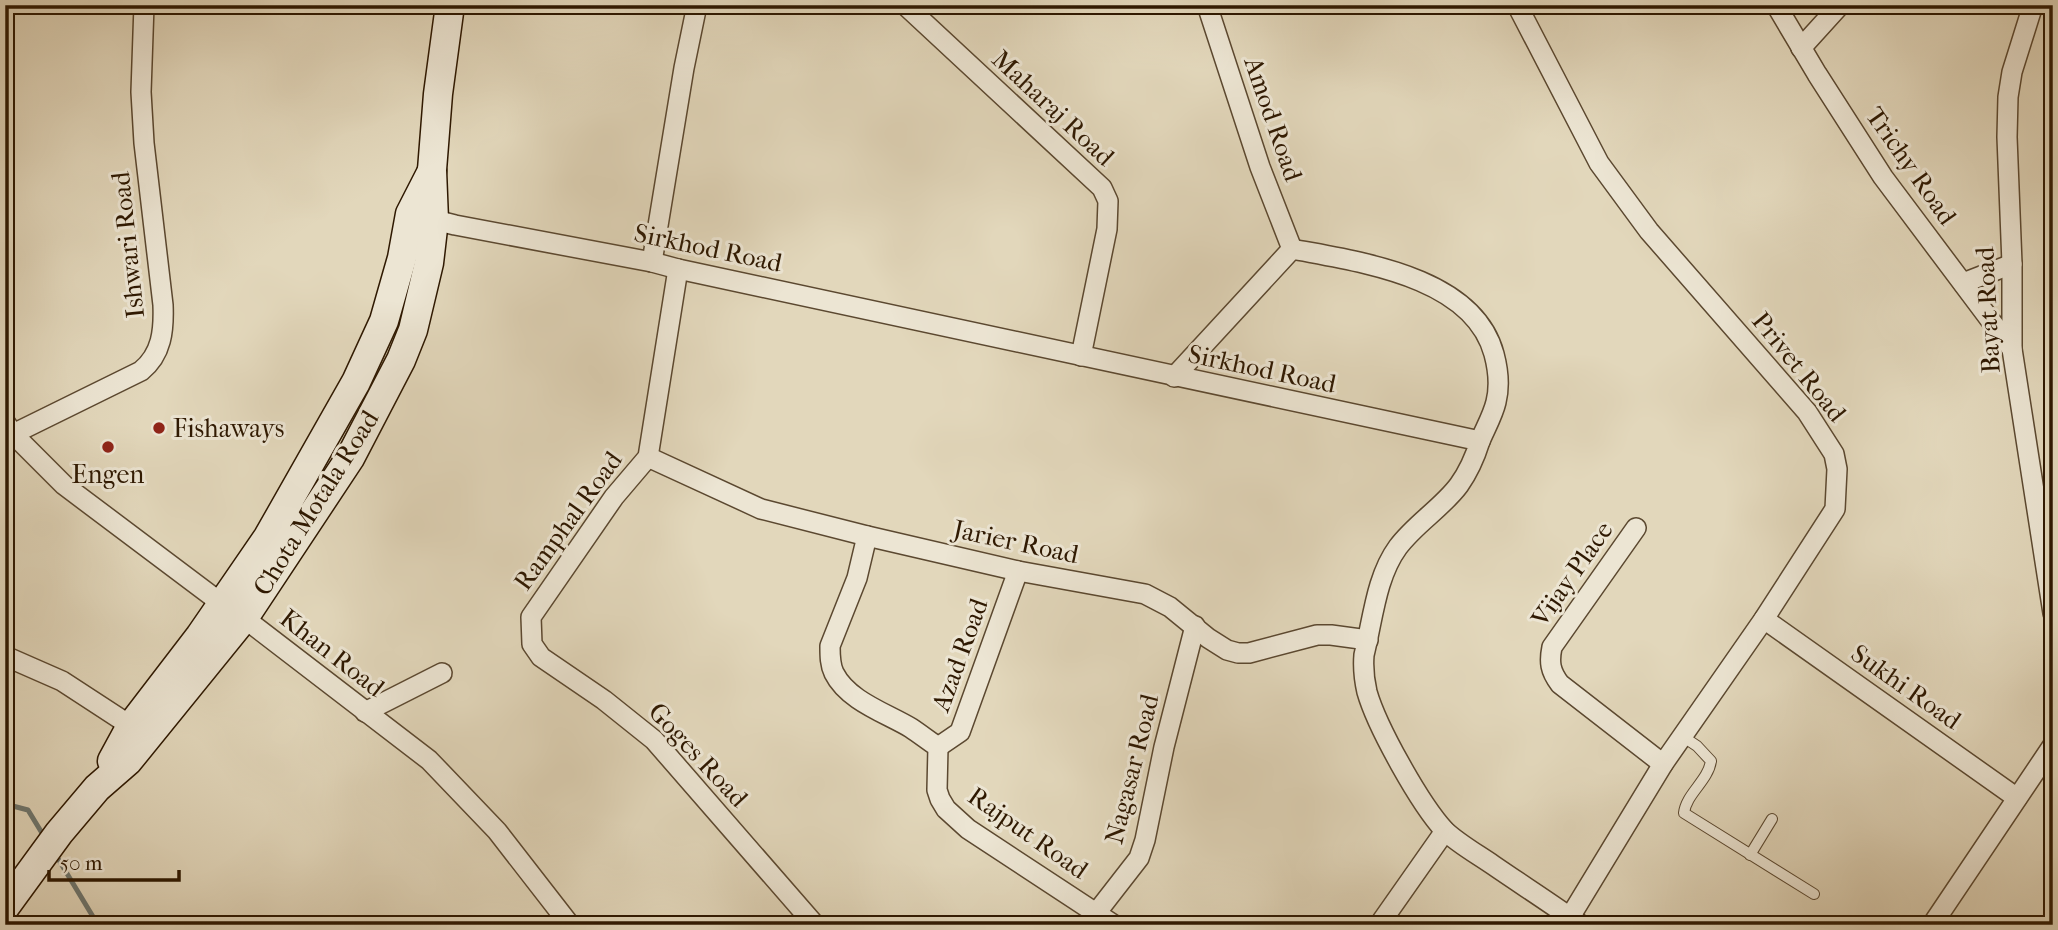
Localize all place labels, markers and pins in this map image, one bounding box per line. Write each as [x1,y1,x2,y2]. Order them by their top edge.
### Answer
place label: Fishaways [173,413,284,444]
marker: Fishaways [151,420,167,436]
marker: Engen [100,439,116,455]
place label: Engen [72,459,144,490]

